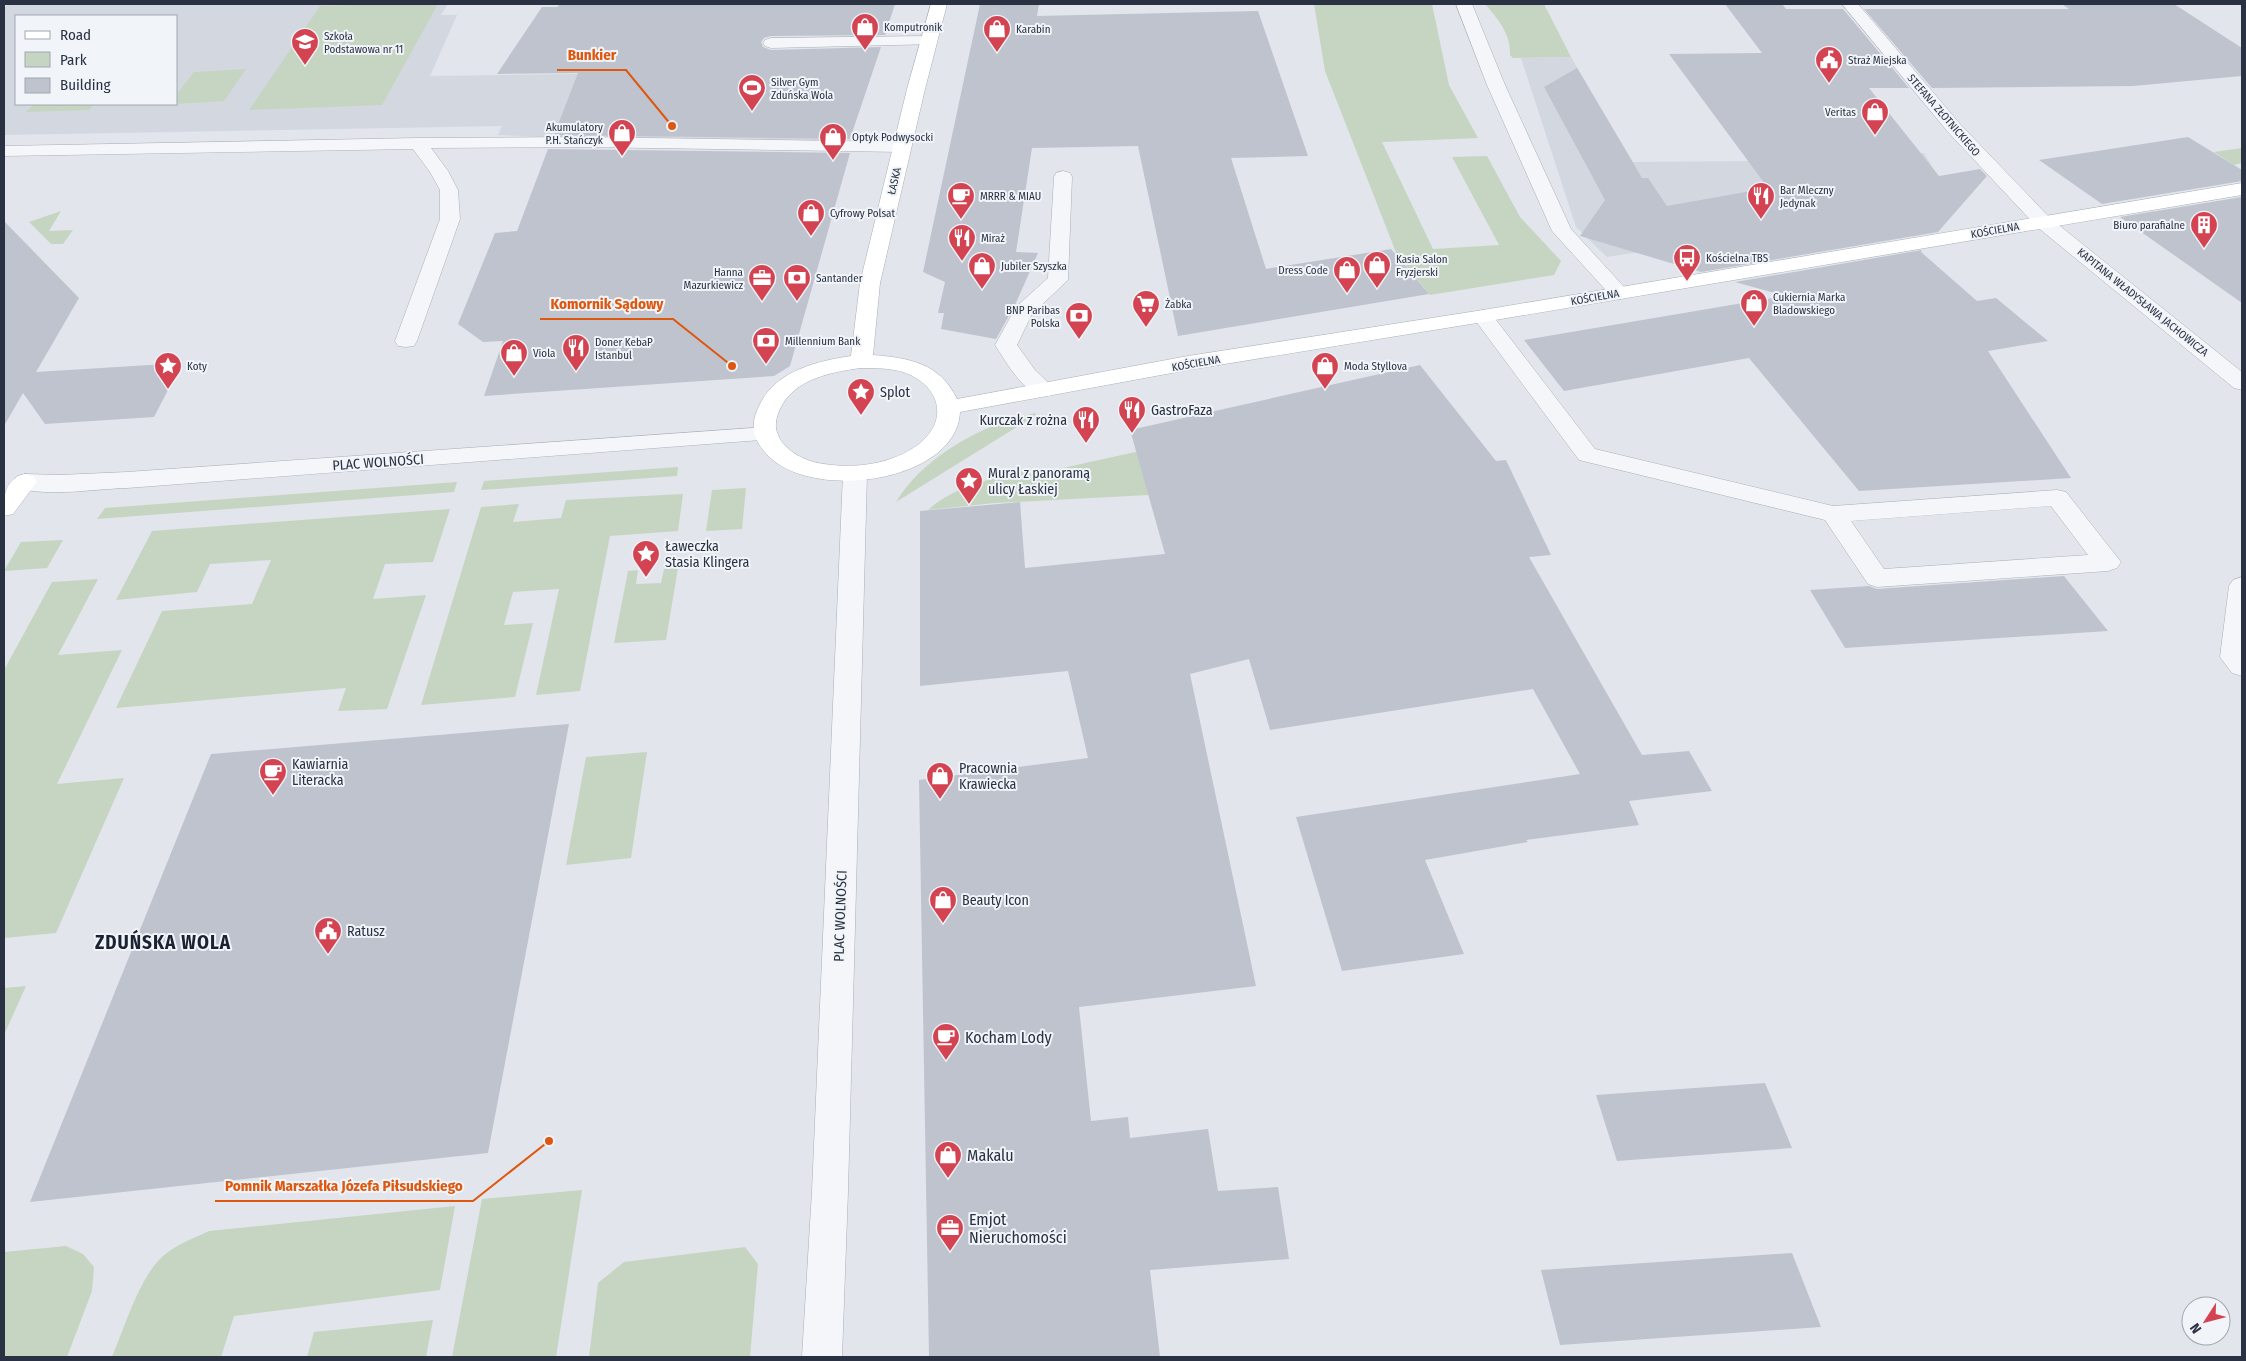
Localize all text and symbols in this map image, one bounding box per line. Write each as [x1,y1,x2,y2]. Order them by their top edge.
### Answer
shop icon: Komputronik [850,12,880,51]
shop icon: Karabin [982,14,1012,53]
legend [15,15,178,105]
place label: Komputronik [884,21,943,34]
place label: Karabin [1016,23,1050,36]
text: Road [60,26,91,44]
school or university icon: Szkoła Podstawowa nr 11 [290,27,320,66]
place label: Szkoła Podstawowa nr 11 [324,30,403,56]
callout: Bunkier [557,40,626,70]
public building icon: Straż Miejska [1814,45,1844,84]
text: Bunkier [568,46,617,64]
text: Park [60,51,87,69]
place label: Straż Miejska [1848,54,1907,67]
street label: STEFANA ZŁOTNICKIEGO [1905,72,1983,159]
sports icon: Silver Gym Zduńska Wola [737,73,767,112]
text: Building [60,76,111,94]
place label: Silver Gym Zduńska Wola [771,76,833,102]
shop icon: Veritas [1860,97,1890,136]
place label: Veritas [1825,106,1856,119]
shop icon: Akumulatory P.H. Stańczyk [607,118,637,157]
place label: Akumulatory P.H. Stańczyk [545,121,604,147]
shop icon: Optyk Podwysocki [818,122,848,161]
place label: Optyk Podwysocki [852,131,933,144]
street label: ŁASKA [885,166,904,196]
cafe icon: MRRR & MIAU [946,181,976,220]
restaurant icon: Bar Mleczny Jedynak [1746,181,1776,220]
place label: Bar Mleczny Jedynak [1780,184,1834,210]
place label: MRRR & MIAU [980,190,1041,203]
shop icon: Cyfrowy Polsat [796,198,826,237]
place label: Cyfrowy Polsat [830,207,895,220]
building icon: Biuro parafialne [2189,210,2219,249]
street label: KOŚCIELNA [1970,219,2021,241]
place label: Biuro parafialne [2113,219,2185,232]
restaurant icon: Miraż [947,223,977,262]
place label: Miraż [981,232,1005,245]
bus stop icon: Kościelna TBS [1672,243,1702,282]
street label: KAPITANA WŁADYSŁAWA JACHOWICZA [2075,246,2211,359]
shop icon: Kasia Salon Fryzjerski [1362,250,1392,289]
shop icon: Jubiler Szyszka [967,251,997,290]
place label: Kościelna TBS [1706,252,1769,265]
place label: Kasia Salon Fryzjerski [1396,253,1448,279]
shop icon: Dress Code [1332,255,1362,294]
place label: Jubiler Szyszka [1001,260,1067,273]
office icon: Hanna Mazurkiewicz [747,263,777,302]
bank icon: Santander [782,263,812,302]
place label: Dress Code [1278,264,1328,277]
place label: Hanna Mazurkiewicz [684,266,744,292]
place label: Santander [816,272,863,285]
street label: KOŚCIELNA [1570,286,1621,308]
shop icon: Cukiernia Marka Bladowskiego [1739,288,1769,327]
callout: Komornik Sądowy [540,289,673,319]
supermarket icon: Żabka [1131,289,1161,328]
place label: Cukiernia Marka Bladowskiego [1773,291,1845,317]
text: Komornik Sądowy [551,295,664,313]
place label: Żabka [1165,297,1192,311]
bank icon: BNP Paribas Polska [1064,301,1094,340]
place label: BNP Paribas Polska [1006,304,1060,330]
bank icon: Millennium Bank [751,326,781,365]
restaurant icon: Doner KebaP Istanbul [561,333,591,372]
place label: Millennium Bank [785,335,861,348]
place label: Doner KebaP Istanbul [595,336,653,362]
shop icon: Viola [499,338,529,377]
place label: Viola [533,347,555,360]
place icon: Koty [153,351,183,390]
shop icon: Moda Styllova [1310,351,1340,390]
street label: KOŚCIELNA [1171,352,1222,374]
place label: Koty [187,360,207,373]
place label: Moda Styllova [1344,360,1407,373]
place icon: Splot [846,377,876,416]
place label: Splot [880,384,910,401]
restaurant icon: GastroFaza [1117,395,1147,434]
place label: GastroFaza [1151,402,1213,419]
restaurant icon: Kurczak z rożna [1071,405,1101,444]
place label: Kurczak z rożna [980,412,1067,429]
street label: PLAC WOLNOŚCI [332,450,424,474]
place label: Mural z panoramą ulicy Łaskiej [988,465,1090,498]
place icon: Mural z panoramą ulicy Łaskiej [954,466,984,505]
place label: Ławeczka Stasia Klingera [665,538,750,571]
place icon: Ławeczka Stasia Klingera [631,539,661,578]
place label: Kawiarnia Literacka [292,756,348,789]
cafe icon: Kawiarnia Literacka [258,757,288,796]
place label: Pracownia Krawiecka [959,760,1018,793]
shop icon: Pracownia Krawiecka [925,761,955,800]
street label: PLAC WOLNOŚCI [829,870,851,962]
shop icon: Beauty Icon [928,885,958,924]
place label: Beauty Icon [962,892,1029,909]
public building icon: Ratusz [313,916,343,955]
place label: Ratusz [347,923,385,940]
district label: ZDUŃSKA WOLA [95,929,231,954]
cafe icon: Kocham Lody [931,1022,961,1061]
place label: Kocham Lody [965,1028,1053,1047]
shop icon: Makalu [933,1140,963,1179]
place label: Makalu [967,1146,1014,1165]
callout: Pomnik Marszałka Józefa Piłsudskiego [215,1171,473,1201]
text: Pomnik Marszałka Józefa Piłsudskiego [225,1177,463,1195]
place label: Emjot Nieruchomości [969,1210,1067,1247]
office icon: Emjot Nieruchomości [935,1213,965,1252]
north arrow [2181,1296,2231,1346]
text: N [2187,1320,2205,1337]

